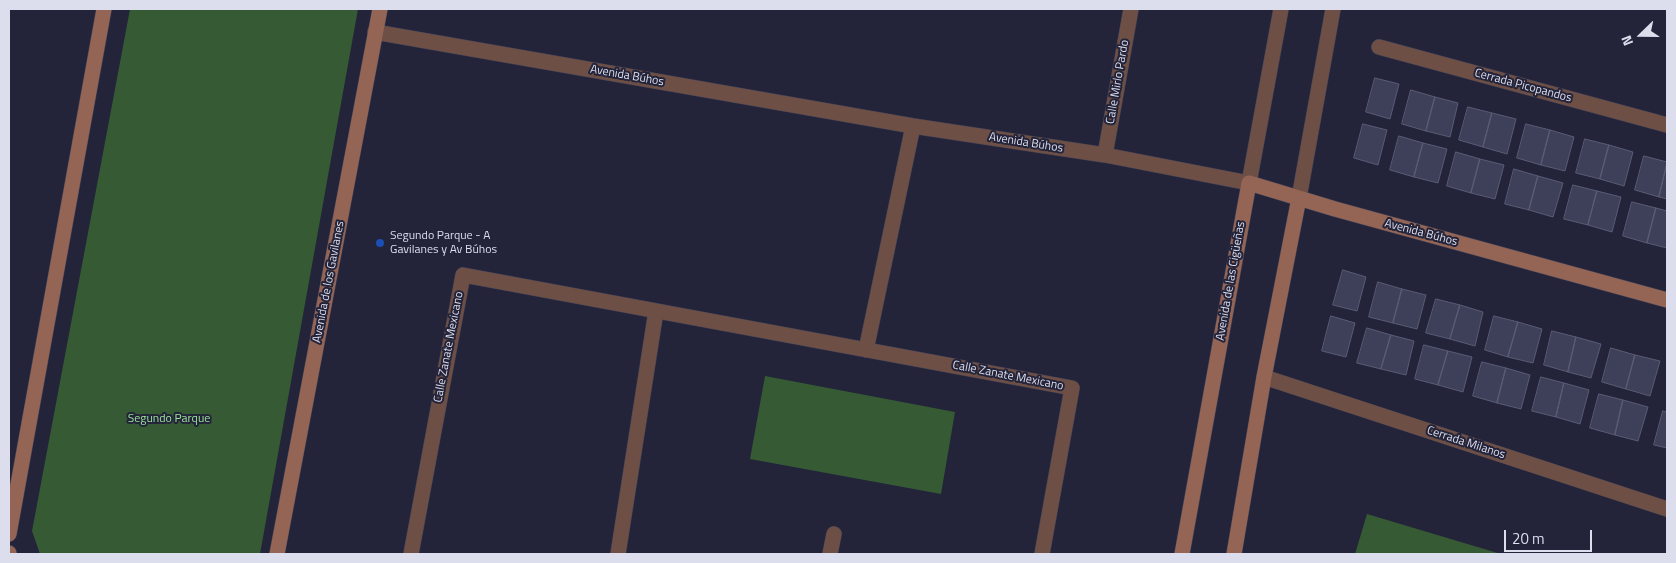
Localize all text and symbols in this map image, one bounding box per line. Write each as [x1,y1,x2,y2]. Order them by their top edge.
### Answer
north arrow [1616,10,1666,60]
text: N [1615,32,1638,49]
street label: Calle Mirlo Pardo [1104,39,1132,125]
street label: Avenida Búhos [589,62,665,90]
street label: Cerrada Picopandos [1473,66,1573,106]
street label: Avenida Búhos [988,130,1064,156]
street label: Avenida Búhos [1383,216,1459,250]
street label: Avenida de los Gavilanes [310,220,348,344]
street label: Avenida de las Cigüeñas [1213,220,1249,342]
place label: Segundo Parque - A Gavilanes y Av Búhos [390,229,497,257]
marker: Segundo Parque - A Gavilanes y Av Búhos [374,237,386,249]
street label: Calle Zanate Mexicano [431,290,467,404]
street label: Calle Zanate Mexicano [951,358,1065,394]
park label: Segundo Parque [128,412,210,426]
street label: Cerrada Milanos [1425,424,1507,462]
scale bar [1506,520,1594,552]
text: 20 m [1512,527,1545,550]

